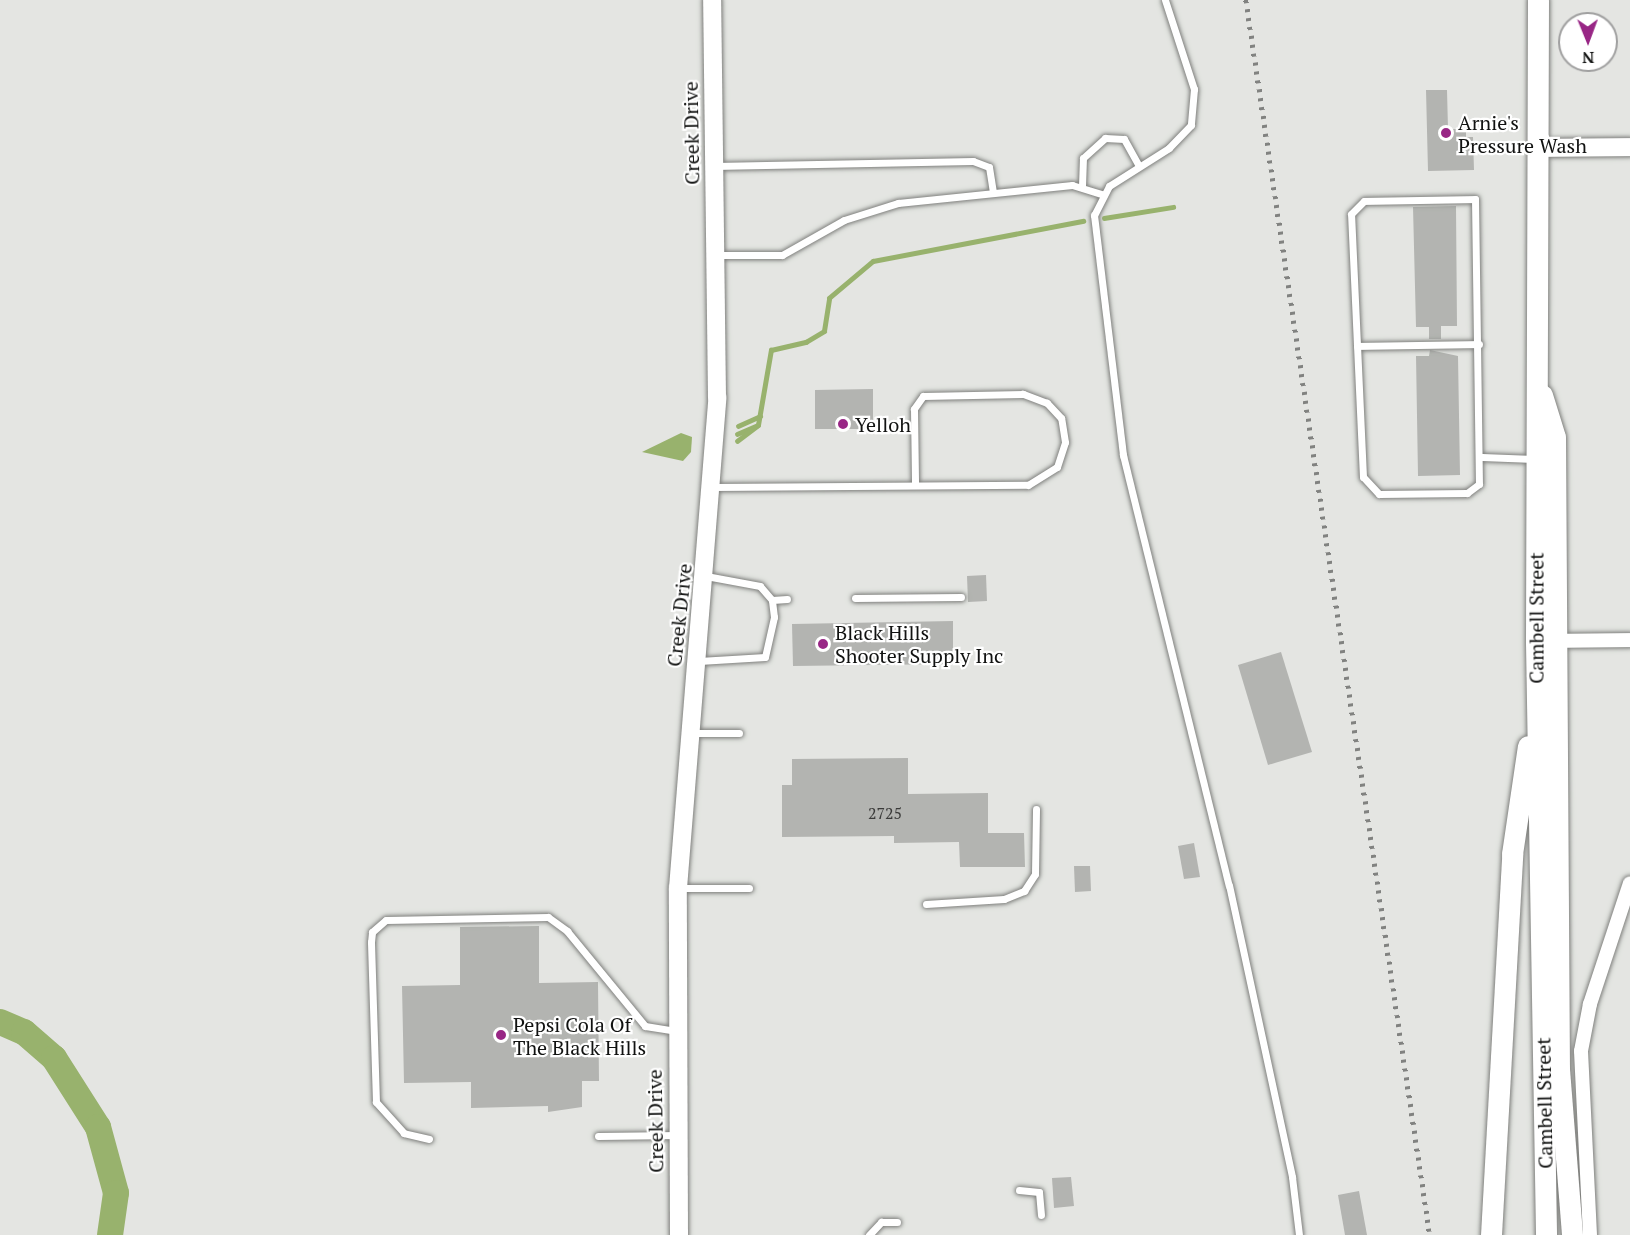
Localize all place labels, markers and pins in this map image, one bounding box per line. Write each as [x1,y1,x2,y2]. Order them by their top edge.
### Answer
place label: Arnie's Pressure Wash [1458,110,1587,157]
marker: Arnie's Pressure Wash [1439,126,1453,140]
place label: Yelloh [855,412,911,436]
marker: Yelloh [836,417,850,431]
place label: Black Hills Shooter Supply Inc [835,620,1003,667]
marker: Black Hills Shooter Supply Inc [816,637,830,651]
place label: Pepsi Cola Of The Black Hills [513,1012,646,1059]
marker: Pepsi Cola Of The Black Hills [494,1028,508,1042]

